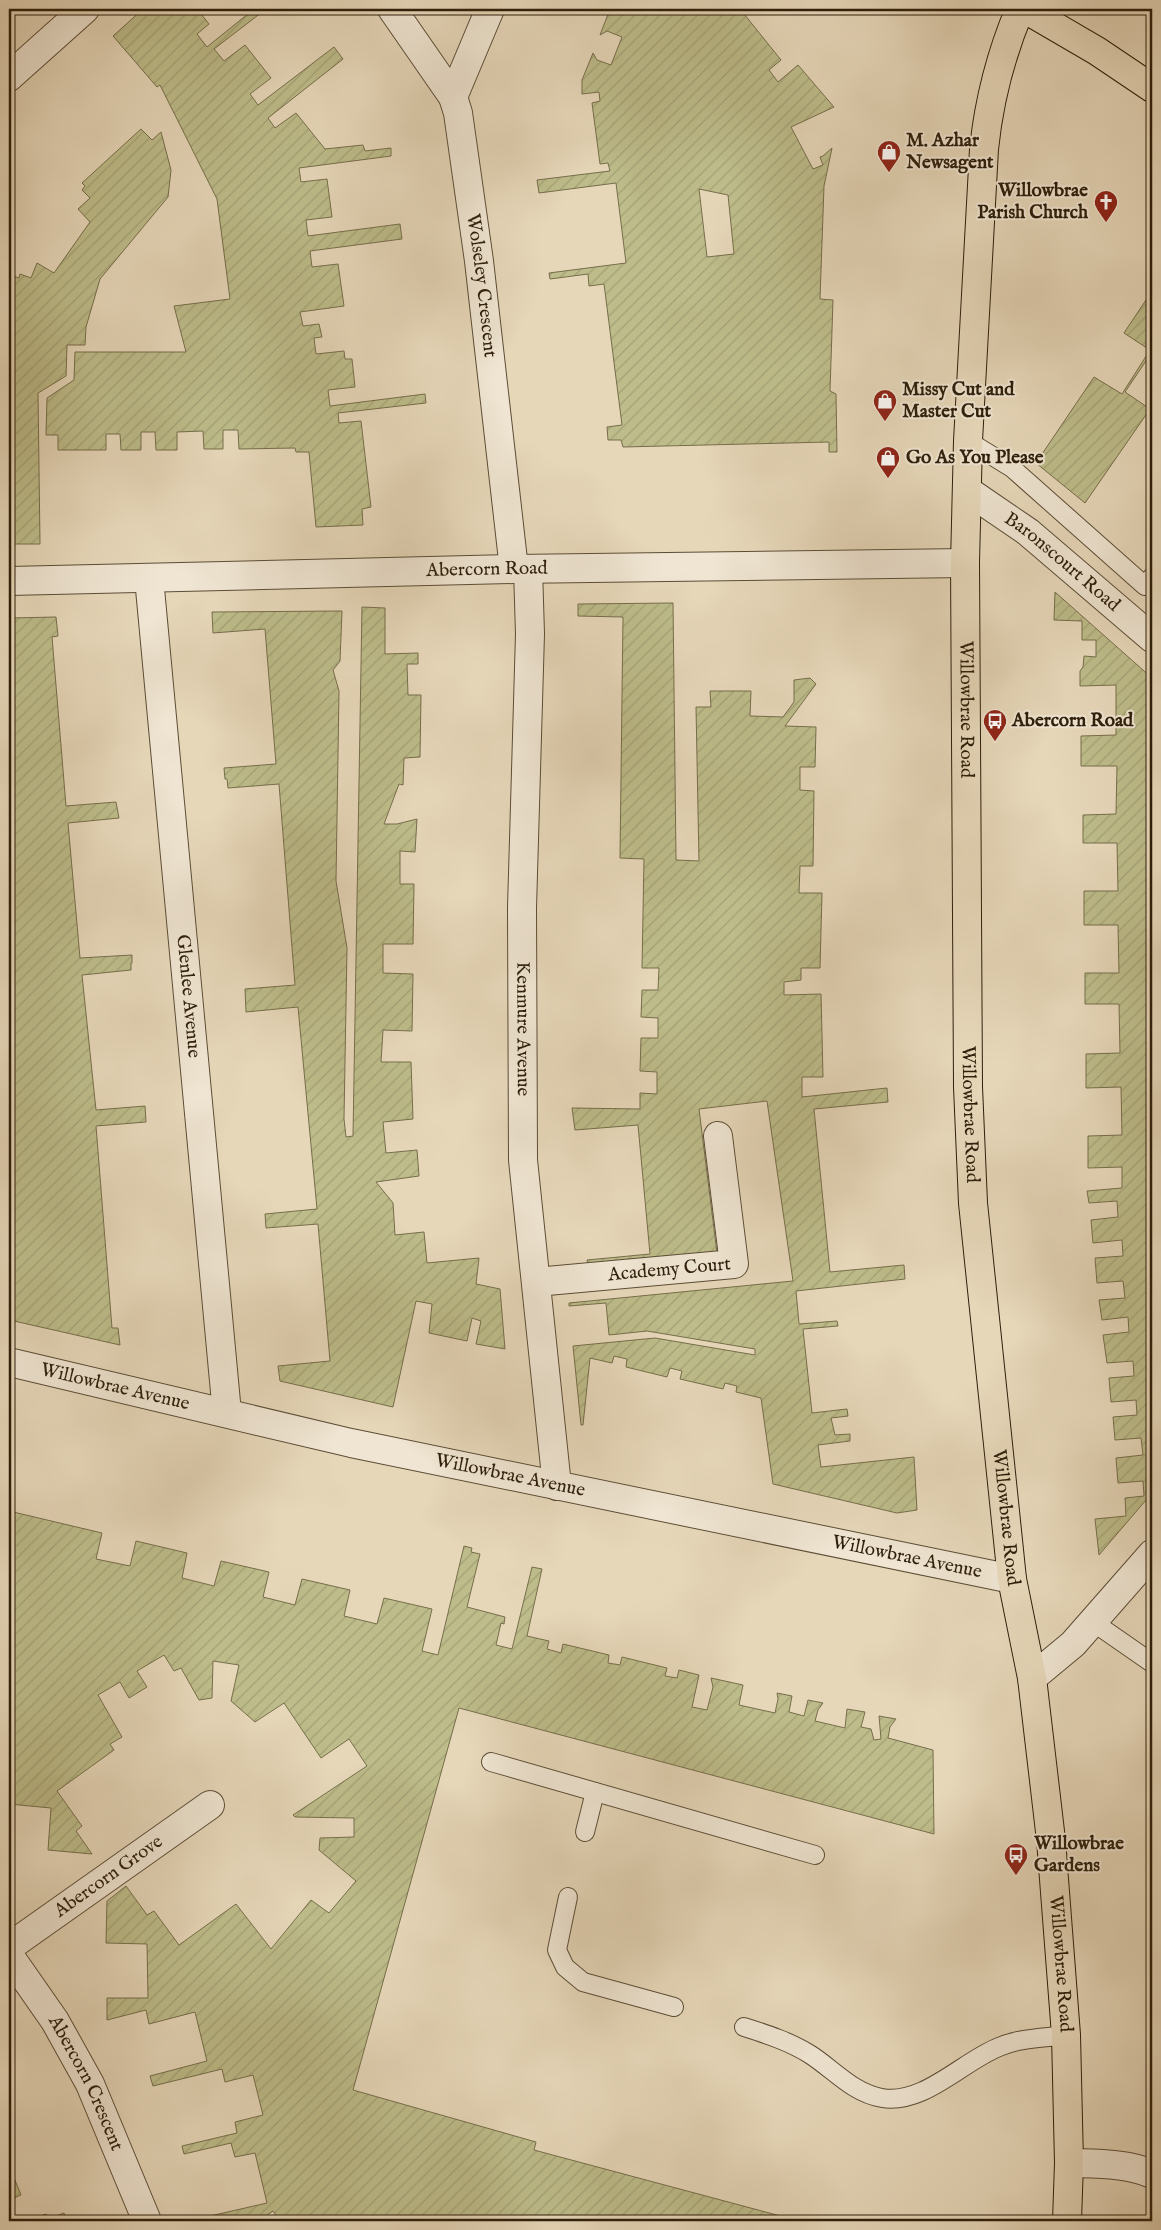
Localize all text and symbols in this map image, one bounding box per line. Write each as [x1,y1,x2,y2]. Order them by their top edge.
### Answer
place label: M. Azhar Newsagent [905,129,994,175]
shop icon: M. Azhar Newsagent [876,139,902,173]
place label: Willowbrae Parish Church [977,179,1089,225]
church icon: Willowbrae Parish Church [1093,189,1119,223]
street label: Wolseley Crescent [460,212,502,359]
place label: Missy Cut and Master Cut [902,378,1015,424]
shop icon: Missy Cut and Master Cut [872,388,898,422]
shop icon: Go As You Please [875,445,901,479]
place label: Go As You Please [906,446,1044,470]
street label: Baronscourt Road [999,507,1125,618]
street label: Abercorn Road [425,557,549,583]
street label: Willowbrae Road [953,641,978,779]
bus stop icon: Abercorn Road [982,708,1008,742]
place label: Abercorn Road [1011,709,1134,733]
street label: Glenlee Avenue [170,933,206,1059]
street label: Kenmure Avenue [510,961,535,1097]
street label: Willowbrae Road [956,1046,984,1184]
street label: Academy Court [606,1252,732,1287]
street label: Willowbrae Avenue [38,1358,192,1416]
street label: Willowbrae Road [987,1448,1025,1589]
street label: Willowbrae Avenue [433,1449,588,1503]
street label: Willowbrae Avenue [830,1530,984,1585]
street label: Abercorn Grove [49,1830,168,1924]
place label: Willowbrae Gardens [1033,1832,1124,1878]
bus stop icon: Willowbrae Gardens [1003,1842,1029,1876]
street label: Willowbrae Road [1043,1894,1078,2034]
street label: Abercorn Crescent [42,2011,129,2155]

